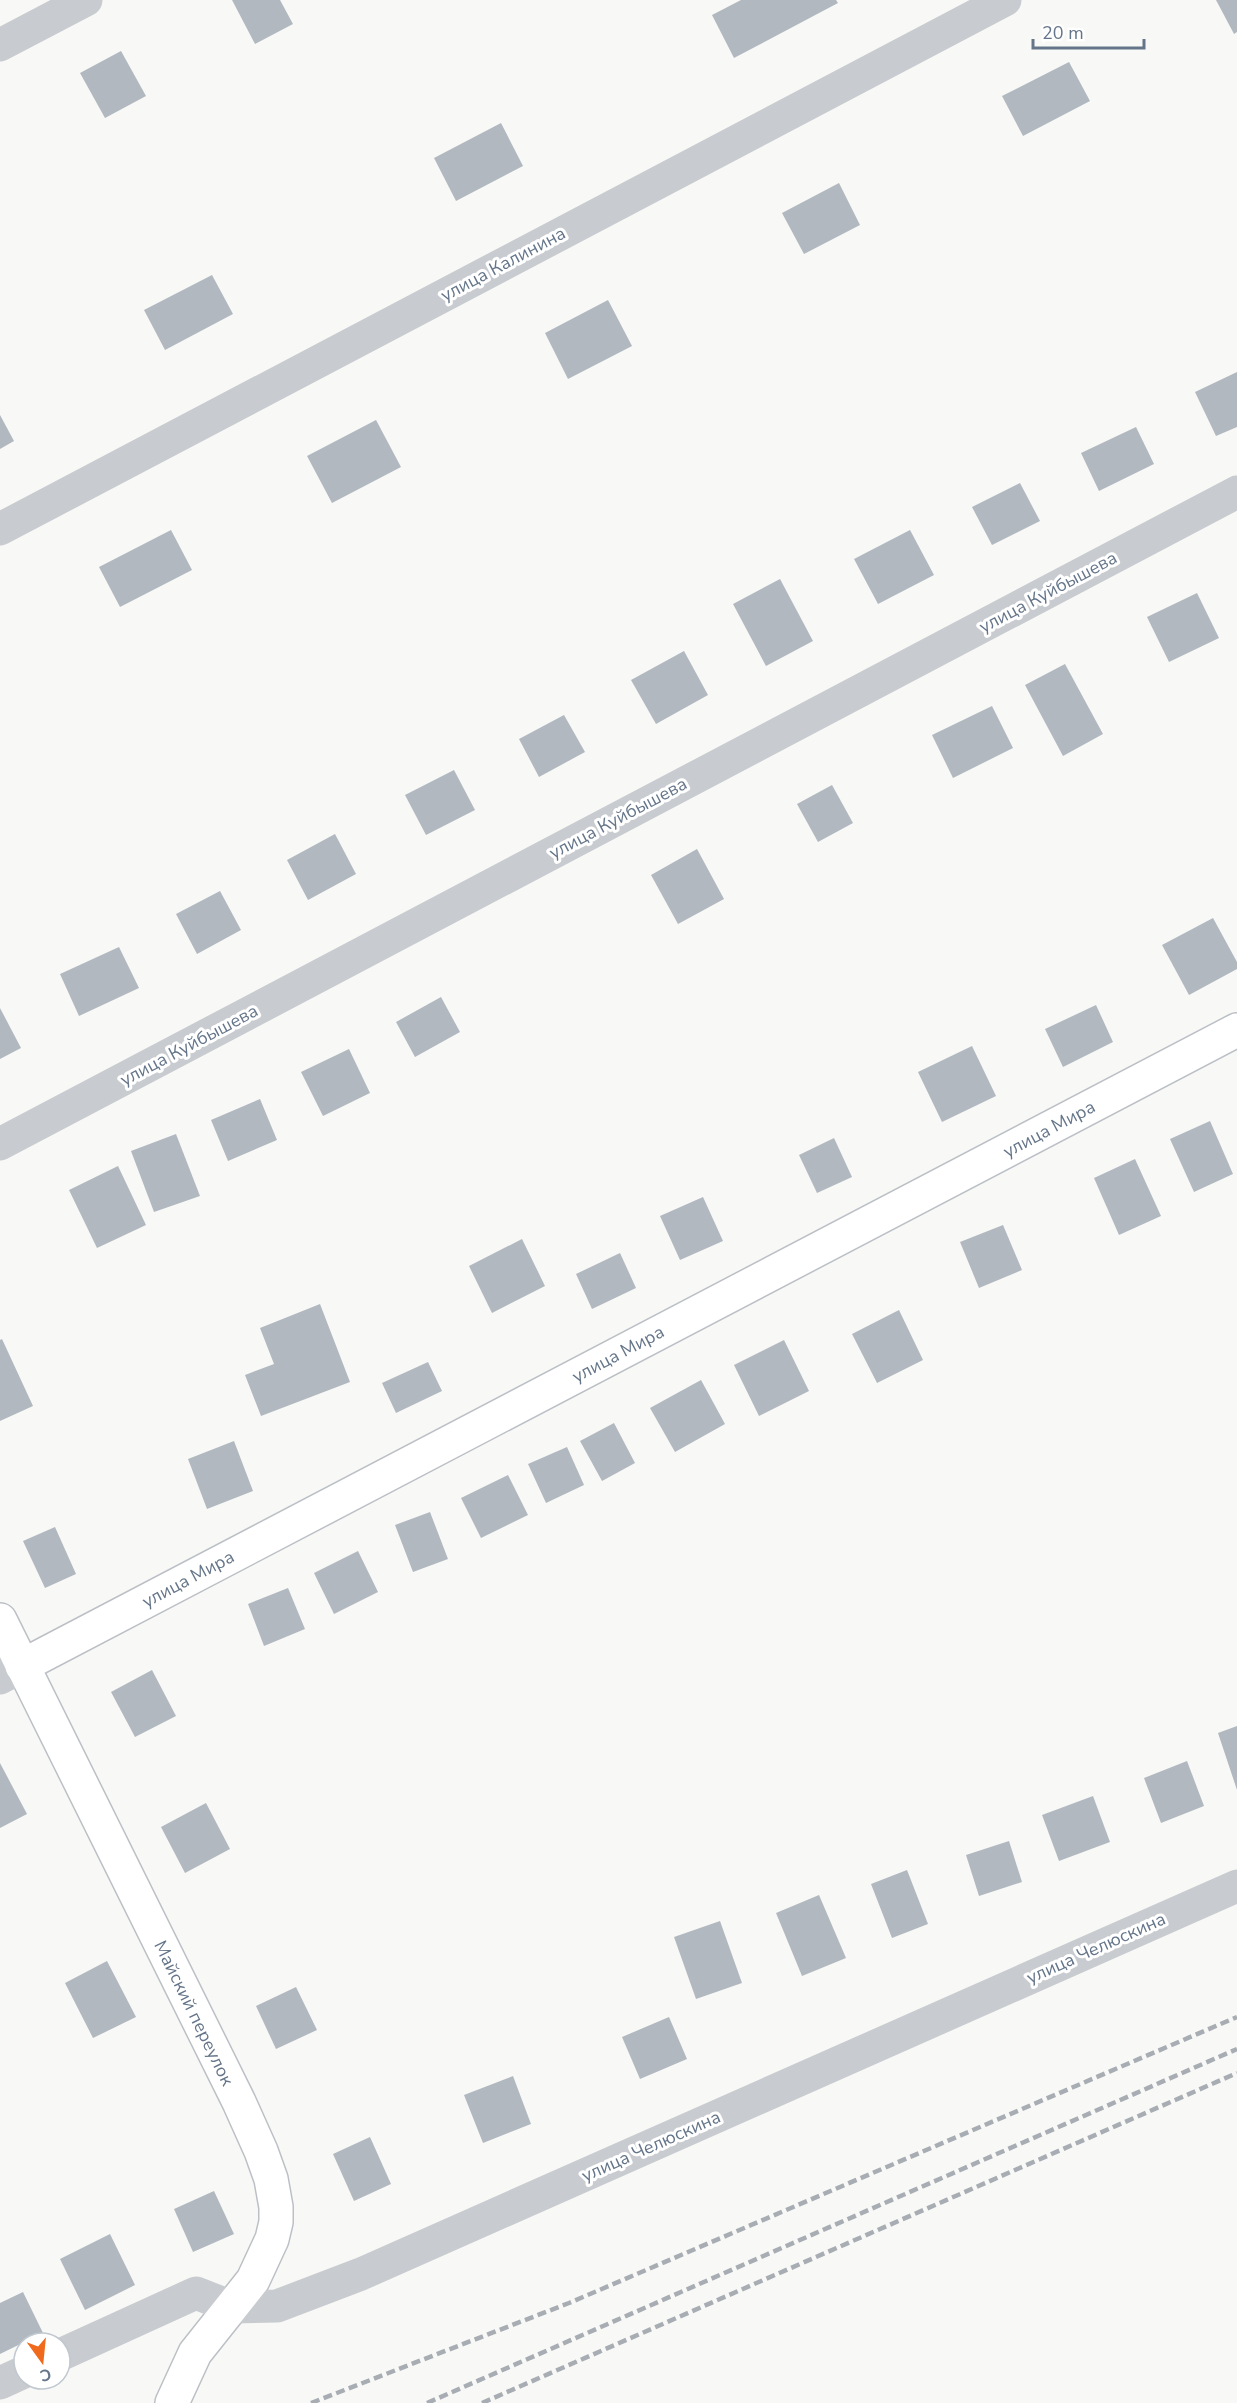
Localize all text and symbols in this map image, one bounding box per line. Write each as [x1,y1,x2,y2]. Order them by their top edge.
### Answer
scale bar [1033,12,1144,50]
text: 20 m [1042,21,1084,45]
street label: улица Калинина [436,221,570,307]
street label: улица Куйбышева [975,546,1121,638]
street label: улица Куйбышева [545,772,691,864]
street label: улица Куйбышева [116,999,262,1091]
street label: улица Мира [999,1095,1099,1163]
street label: улица Мира [568,1320,668,1388]
street label: улица Мира [138,1545,238,1613]
street label: улица Челюскина [1023,1907,1169,1989]
street label: Майский переулок [148,1936,240,2090]
street label: улица Челюскина [578,2105,724,2187]
north arrow [12,2331,72,2391]
text: С [37,2362,54,2387]

